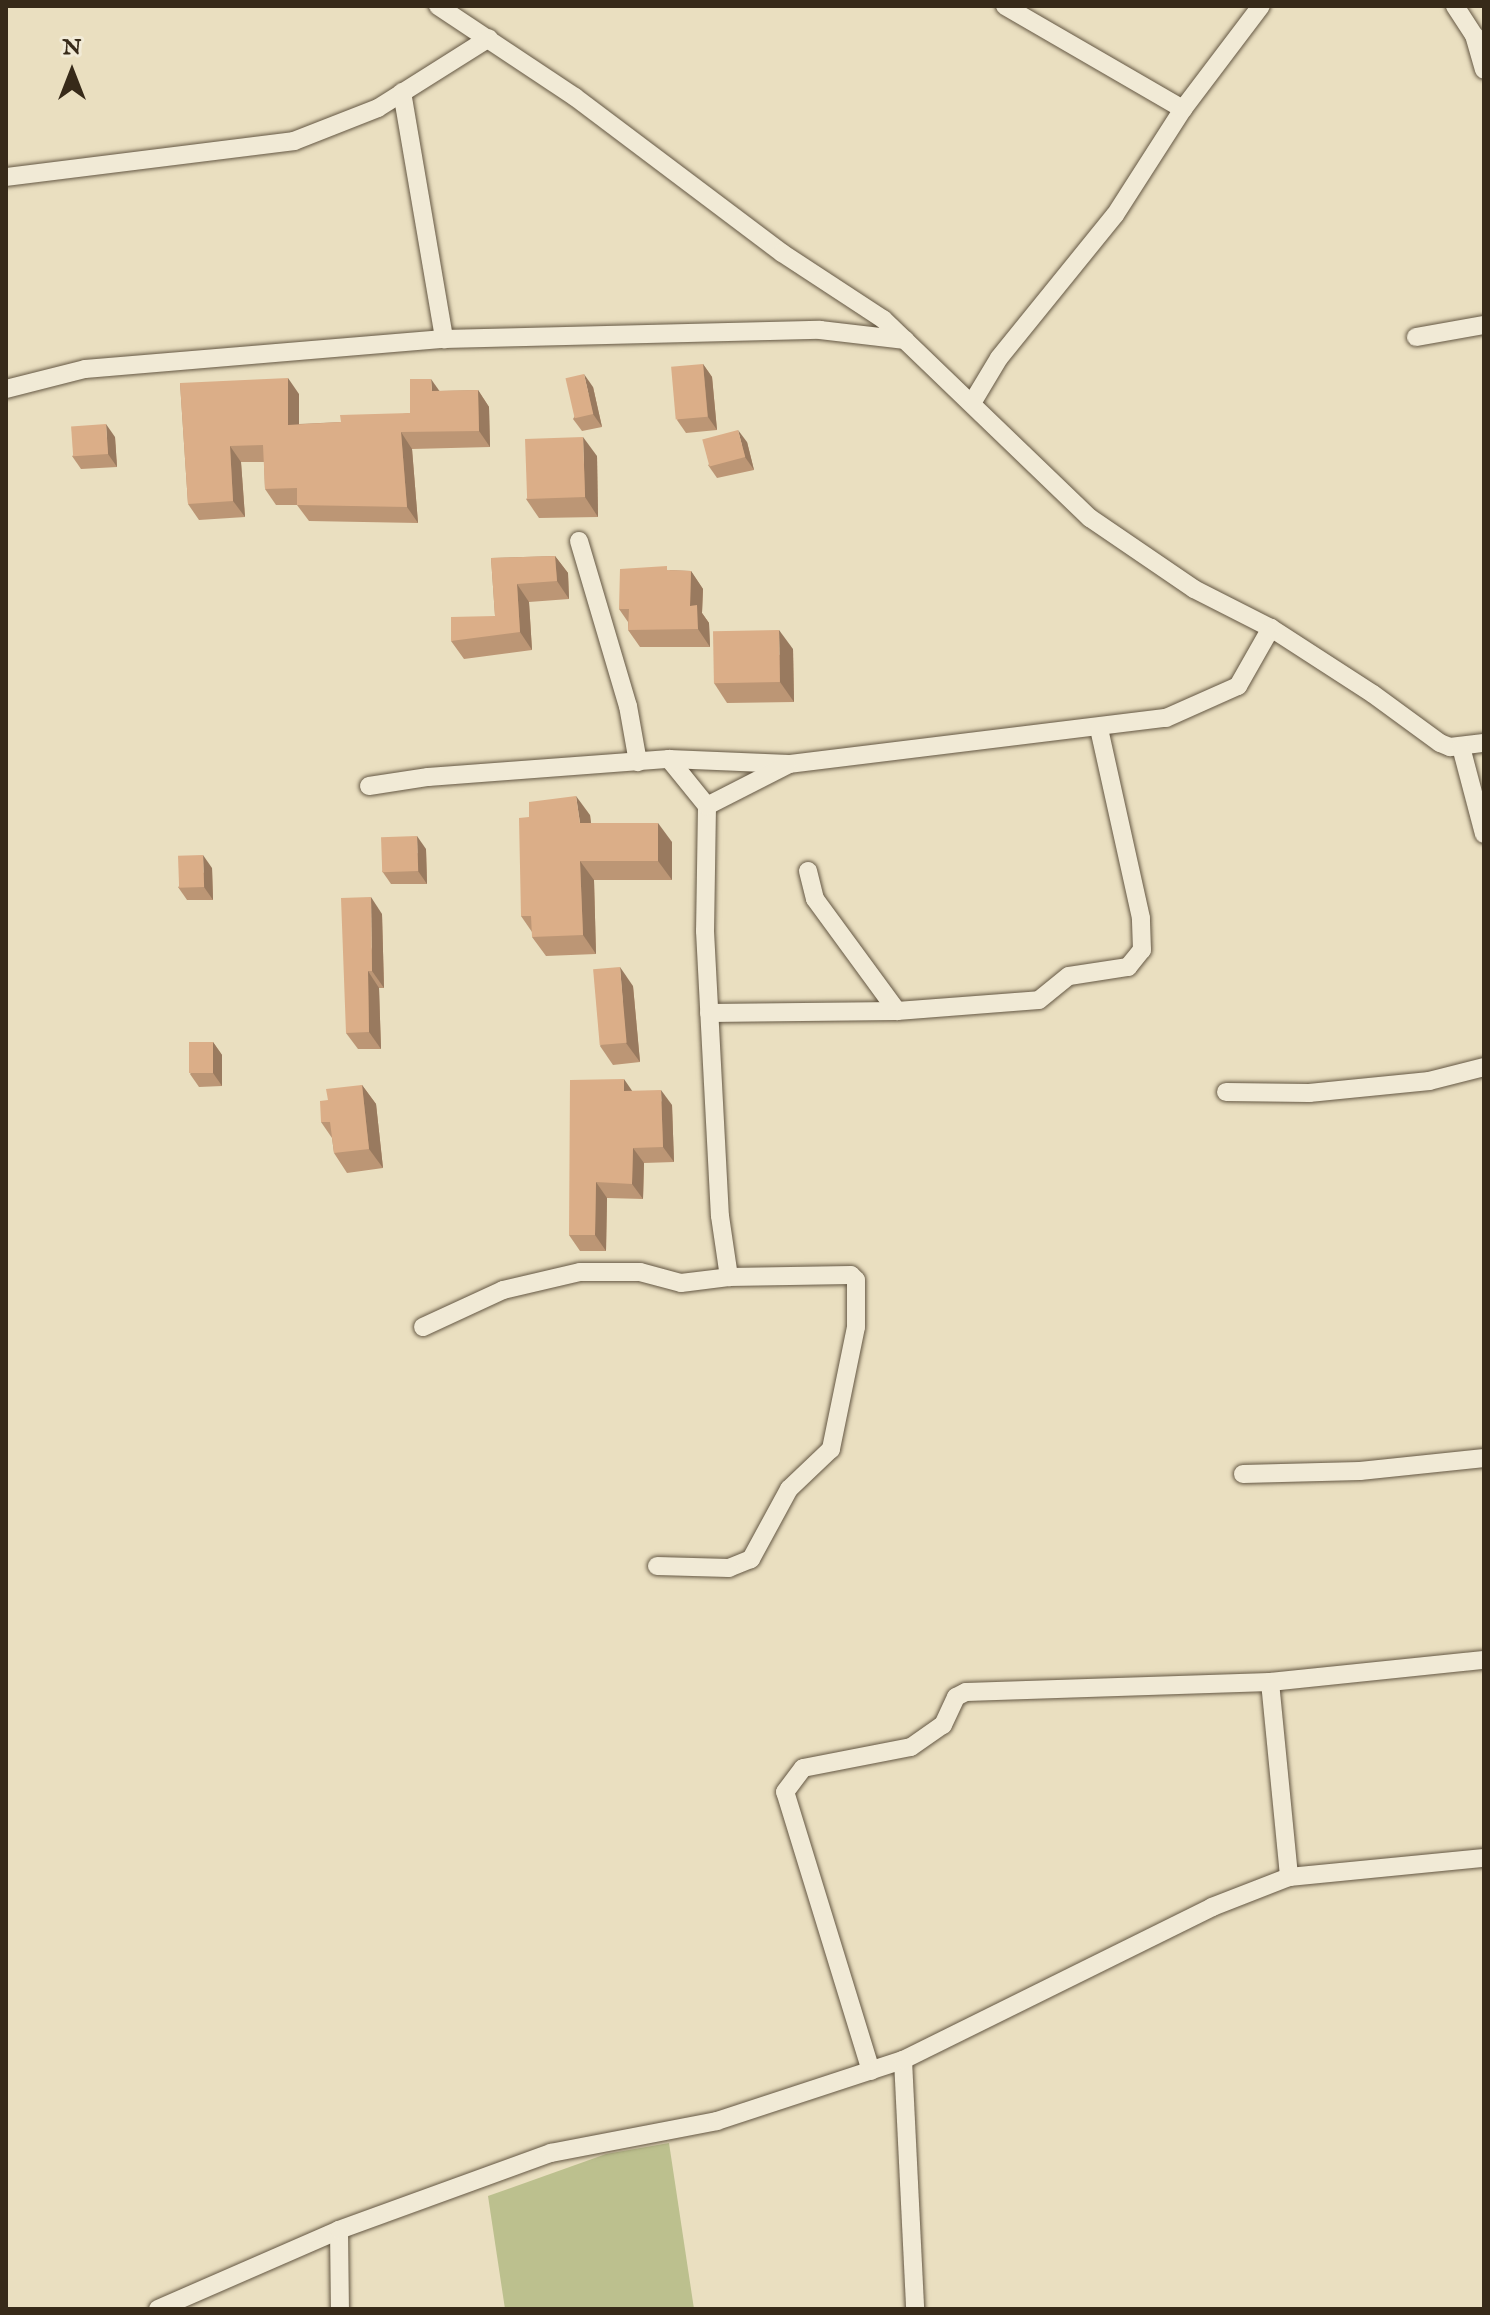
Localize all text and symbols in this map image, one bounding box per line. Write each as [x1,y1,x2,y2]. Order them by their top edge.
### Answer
north arrow [32,32,112,112]
text: N [62,34,82,62]

